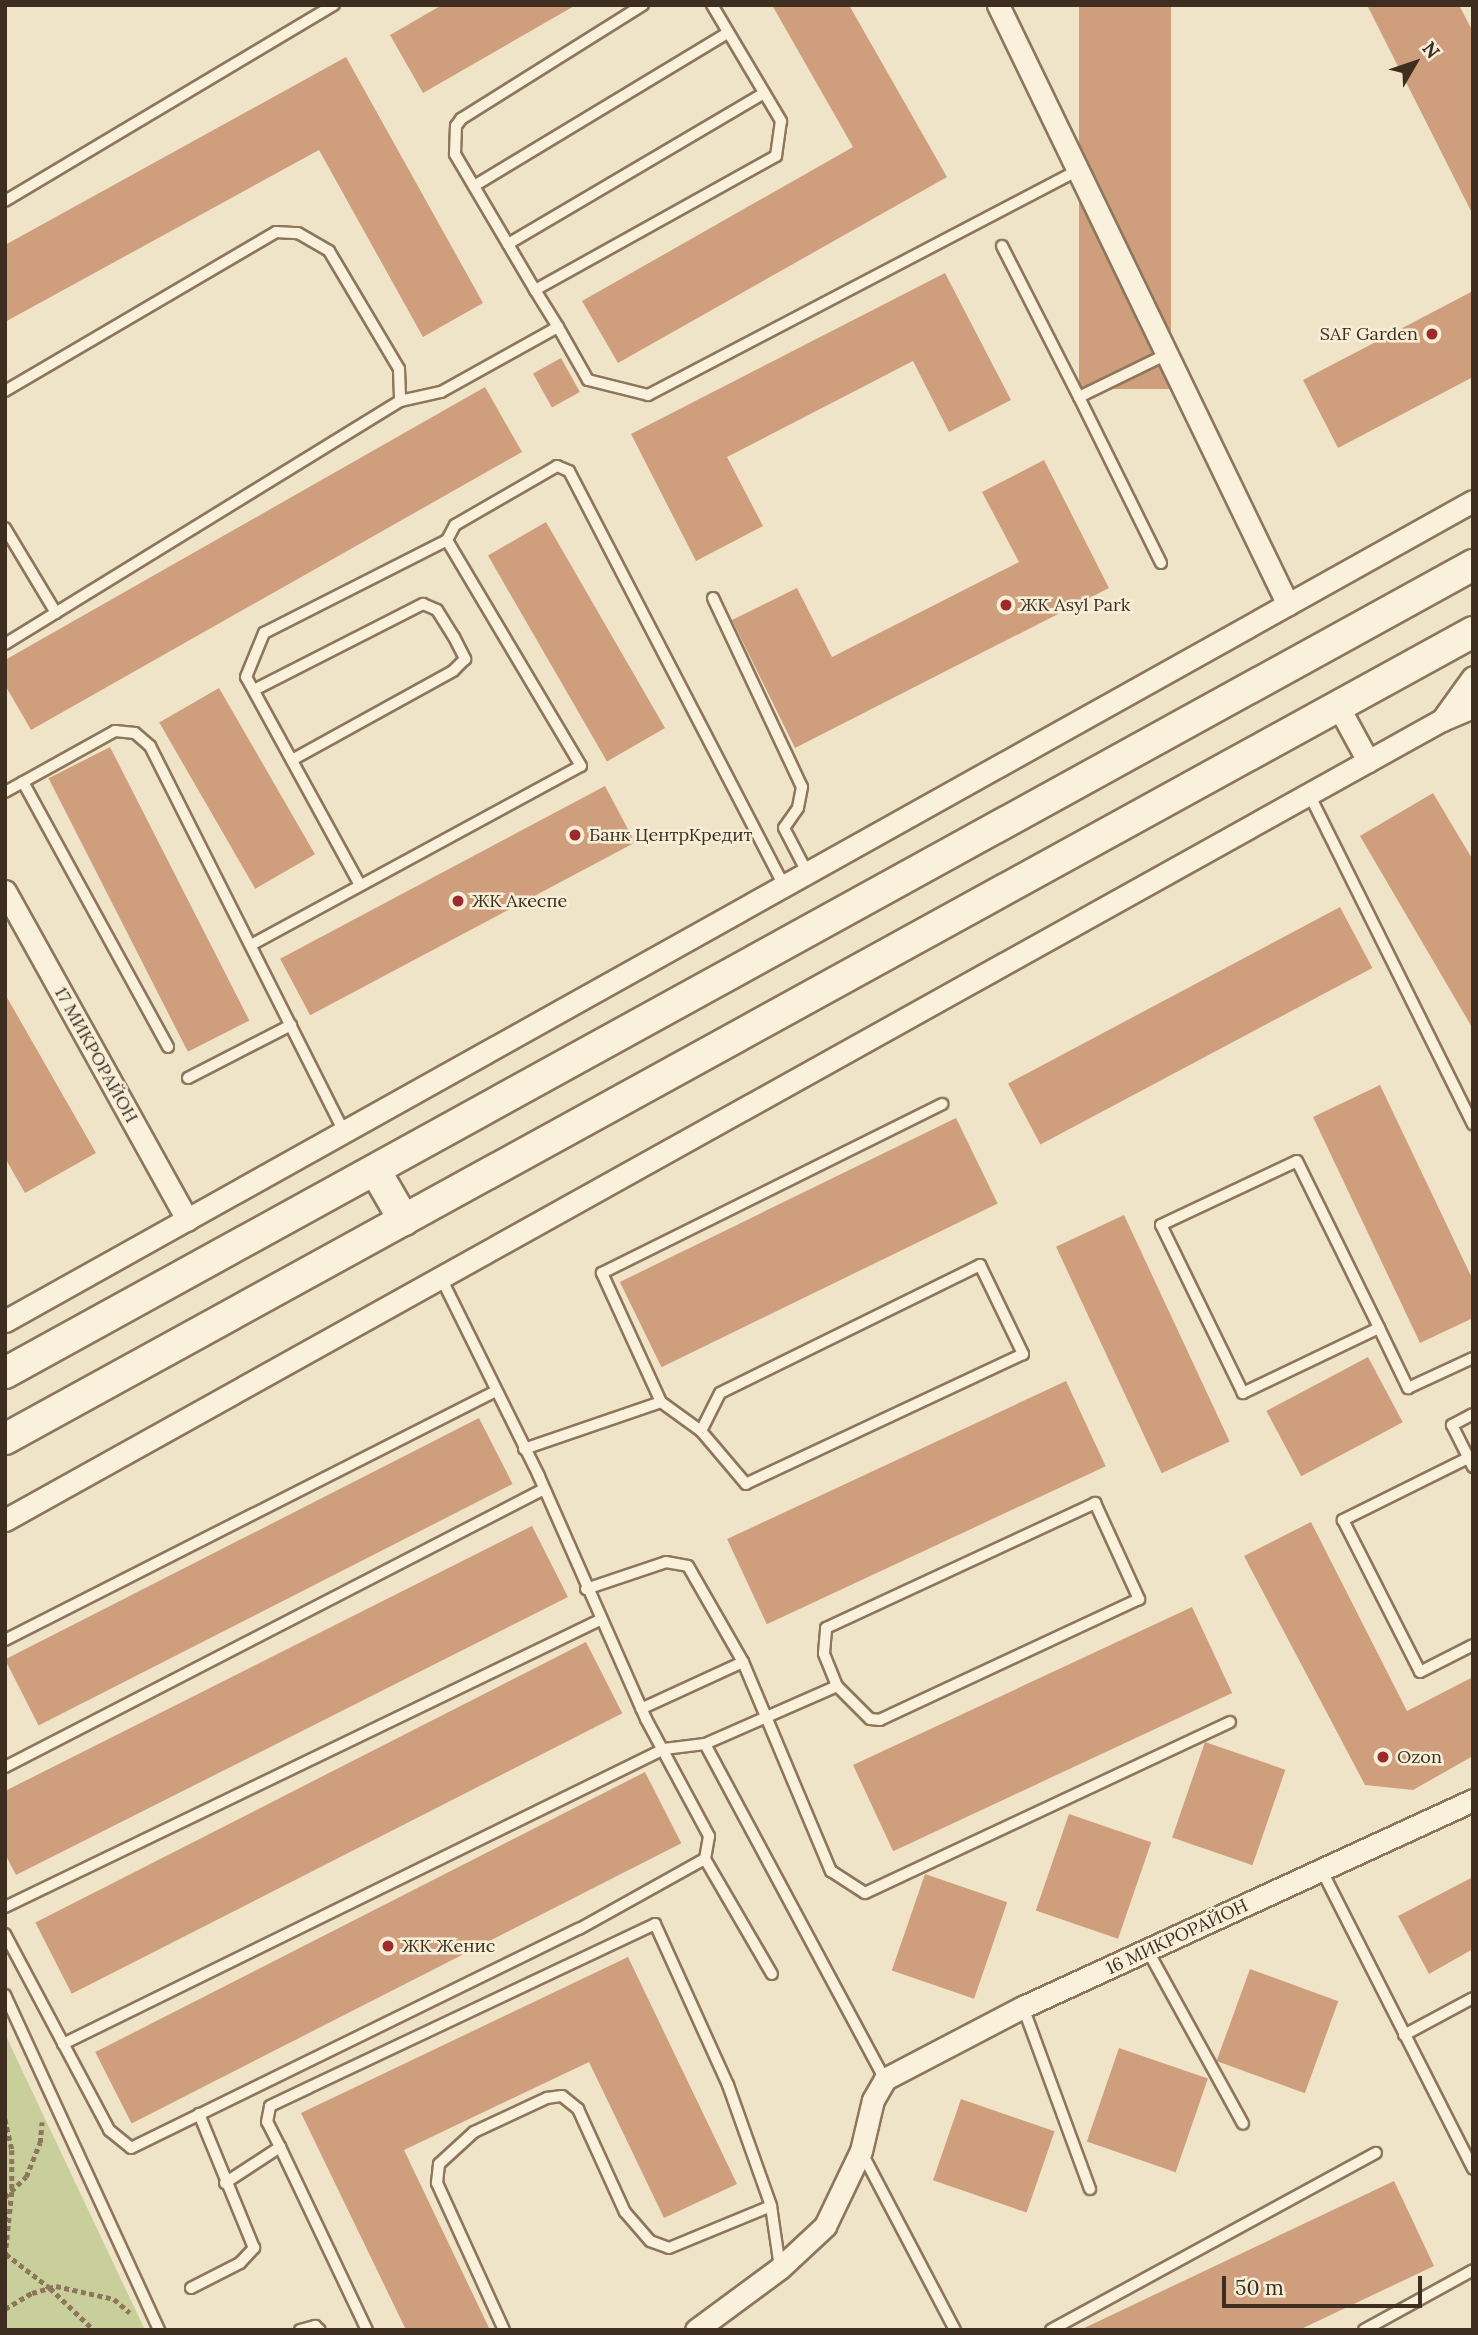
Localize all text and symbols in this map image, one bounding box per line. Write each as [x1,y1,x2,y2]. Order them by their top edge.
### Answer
north arrow [1380,28,1450,98]
text: N [1417,37,1445,63]
place label: SAF Garden [1320,323,1418,345]
marker: SAF Garden [1424,326,1440,342]
place label: ЖК Asyl Park [1020,594,1130,616]
marker: ЖК Asyl Park [998,597,1014,613]
place label: Банк ЦентрКредит [589,824,752,846]
marker: Банк ЦентрКредит [567,827,583,843]
place label: ЖК Акеспе [472,890,567,912]
marker: ЖК Акеспе [450,893,466,909]
street label: 17 МИКРОРАЙОН [50,983,142,1127]
place label: Ozon [1397,1746,1442,1768]
marker: Ozon [1375,1749,1391,1765]
street label: 16 МИКРОРАЙОН [1103,1895,1251,1979]
place label: ЖК Женис [402,1935,495,1957]
marker: ЖК Женис [380,1938,396,1954]
scale bar [1226,2262,1426,2306]
text: 50 m [1235,2274,1284,2301]

